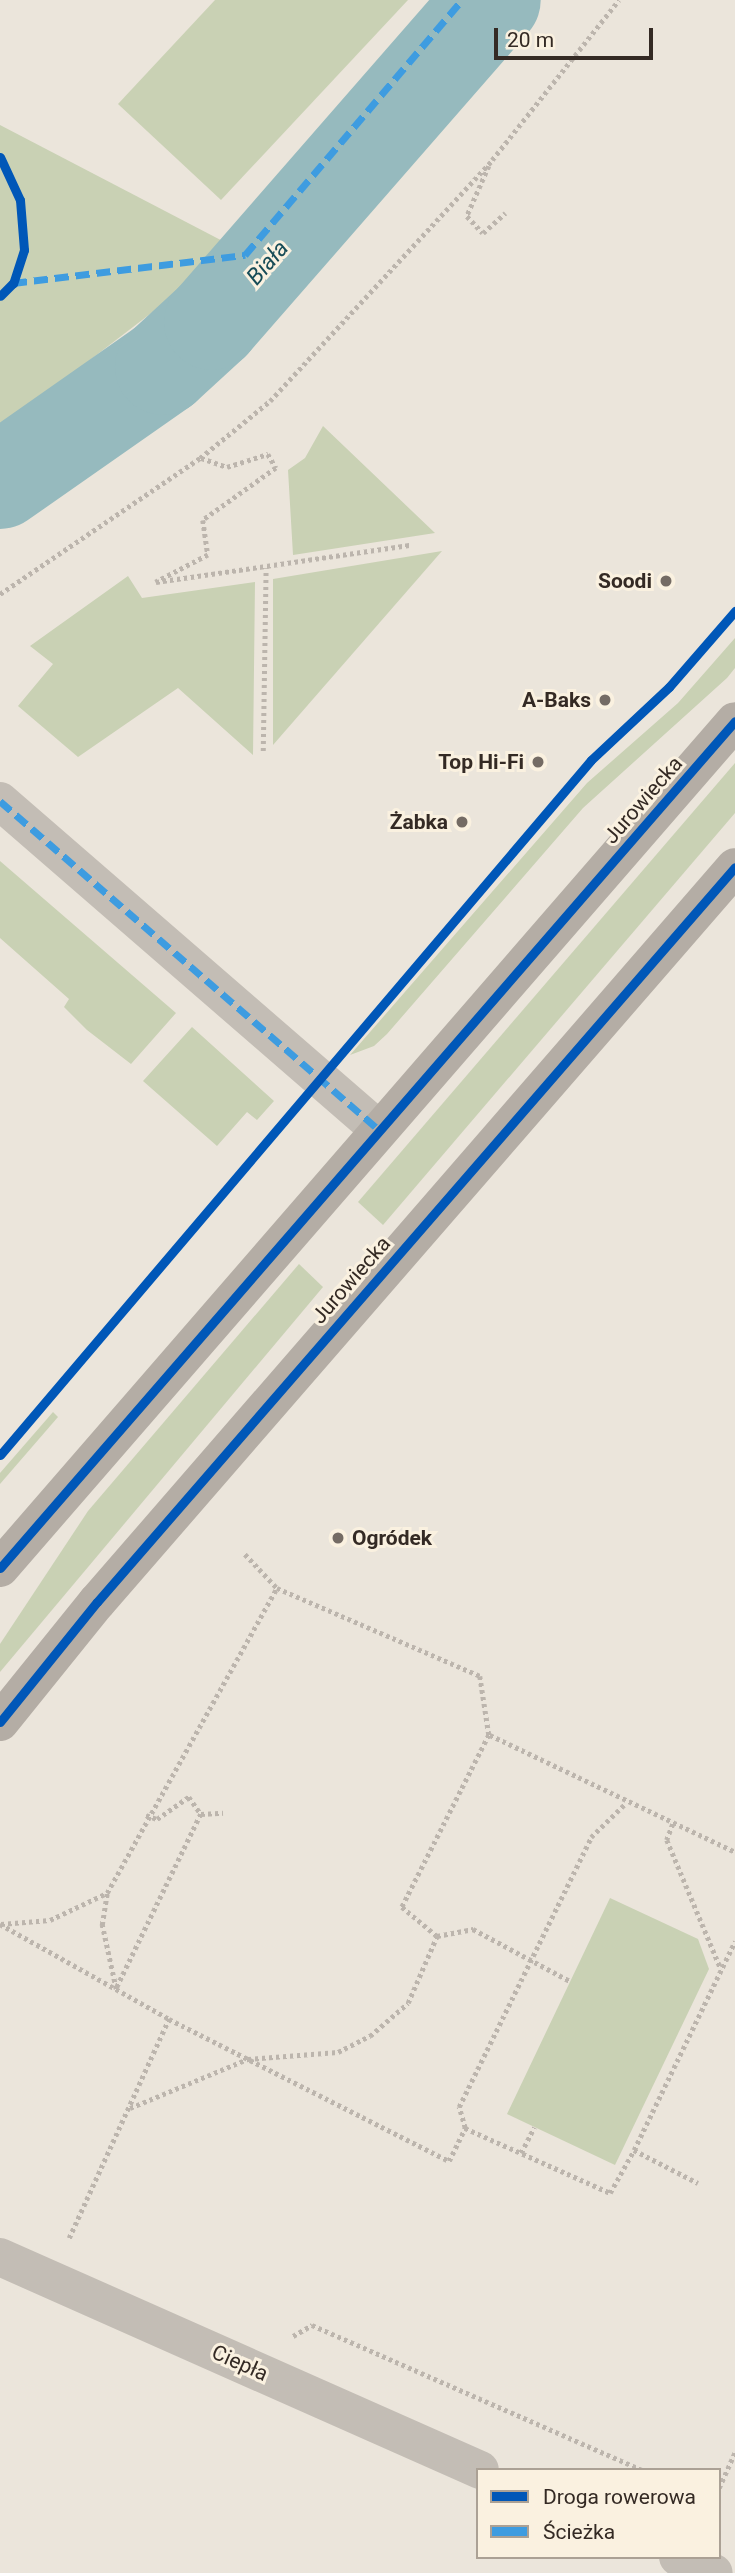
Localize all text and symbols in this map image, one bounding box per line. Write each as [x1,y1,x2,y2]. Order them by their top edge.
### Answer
scale bar [497,14,656,58]
text: 20 m [507,28,554,52]
water label: Biała [241,235,295,291]
place label: Soodi [598,568,652,594]
marker: Soodi [658,573,674,589]
place label: A-Baks [522,687,591,713]
marker: A-Baks [597,692,613,708]
place label: Top Hi-Fi [438,749,524,775]
street label: Jurowiecka [598,751,688,849]
marker: Top Hi-Fi [530,754,546,770]
place label: Żabka [390,809,448,835]
marker: Żabka [454,814,470,830]
street label: Jurowiecka [306,1231,396,1329]
place label: Ogródek [352,1525,432,1551]
marker: Ogródek [330,1530,346,1546]
street label: Ciepła [208,2340,272,2386]
legend [476,2468,721,2559]
text: Droga rowerowa [543,2485,696,2509]
text: Ścieżka [543,2520,615,2544]

